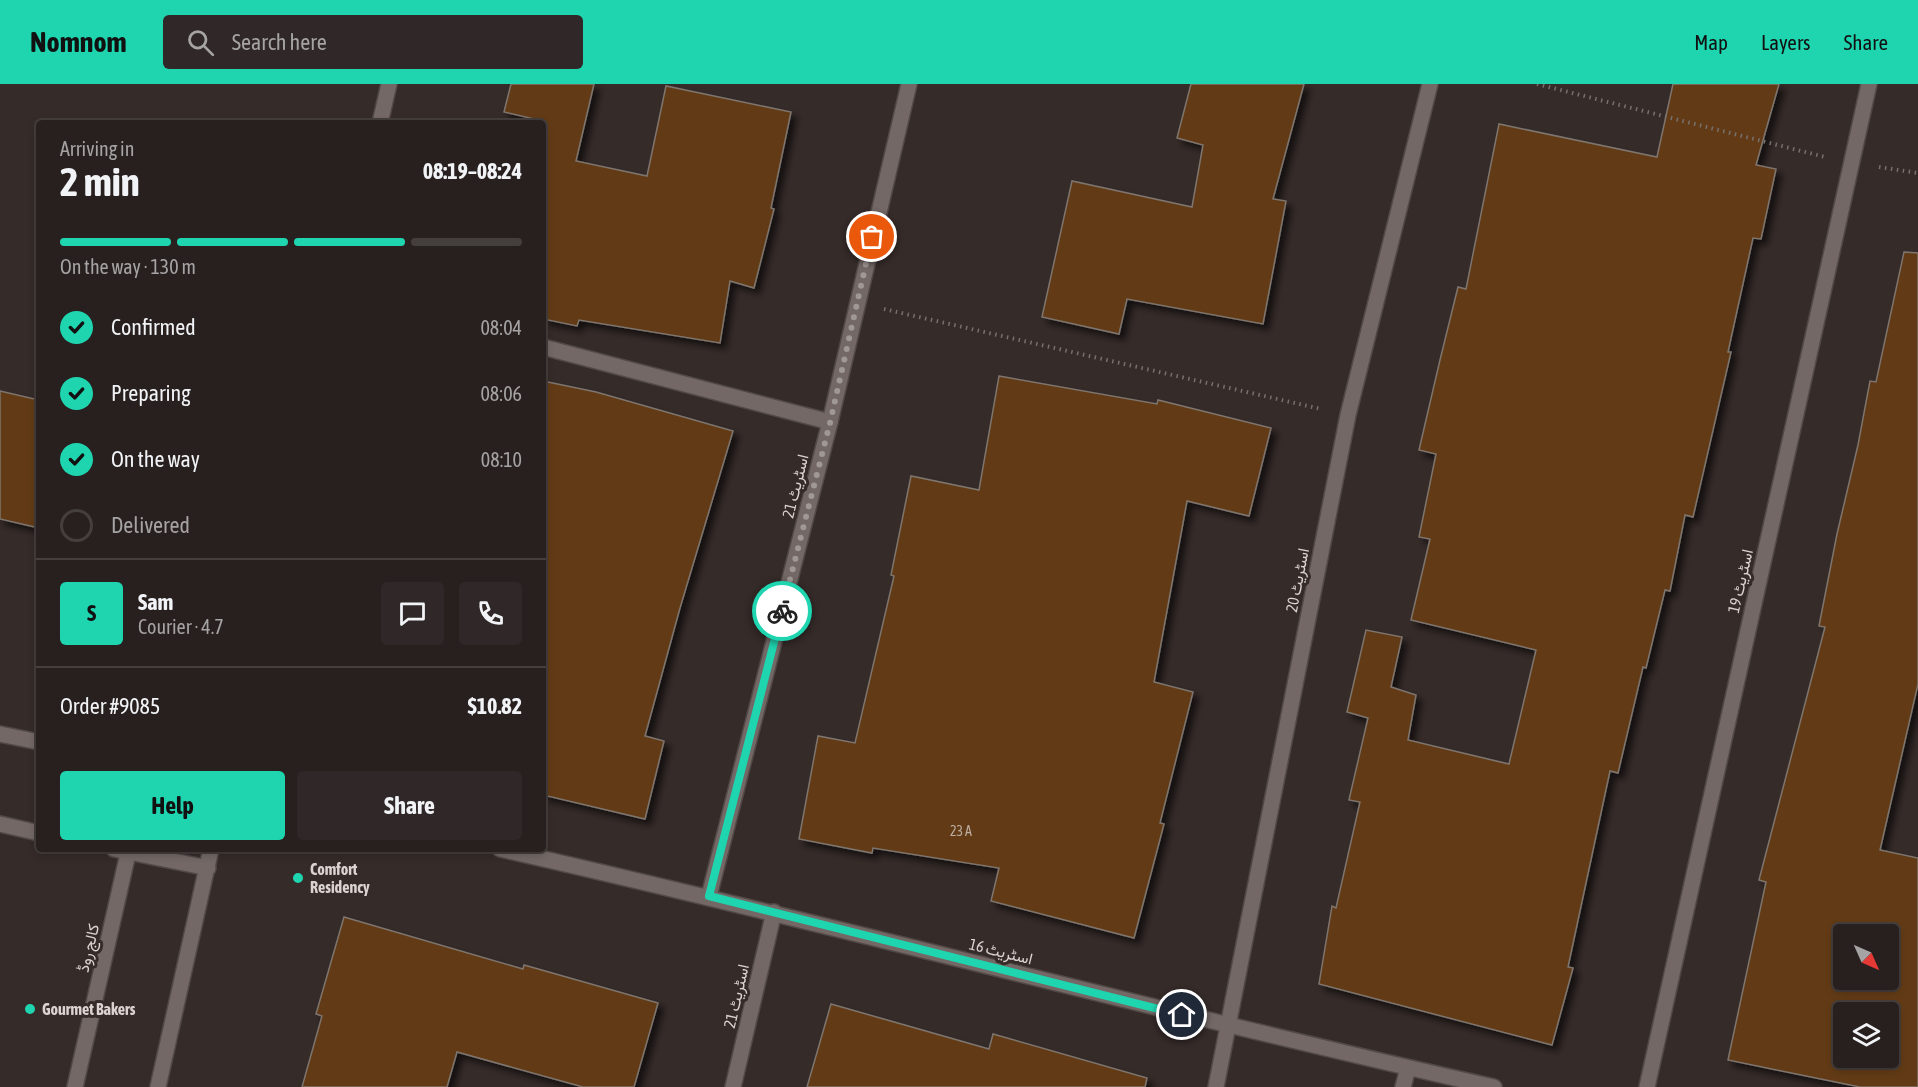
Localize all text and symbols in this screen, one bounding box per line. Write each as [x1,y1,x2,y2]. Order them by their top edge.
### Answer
search box [163,15,583,69]
text: Nomnom [30,26,127,58]
icon: search [184,26,217,59]
text: Search here [232,29,327,55]
text: Map [1694,30,1728,54]
text: Layers [1761,30,1811,54]
text: Share [1844,30,1888,54]
text: Arriving in [60,137,134,160]
text: 08:19–08:24 [423,158,522,184]
text: 2 min [60,160,140,204]
pin [846,211,897,262]
icon: bag [855,220,888,253]
text: On the way · 130 m [60,255,196,278]
icon: check [60,311,93,344]
text: Confirmed [111,314,196,340]
text: 08:04 [480,316,522,339]
icon: check [60,377,93,410]
text: Preparing [111,380,191,406]
text: 08:06 [480,382,522,405]
icon: check [60,443,93,476]
text: On the way [111,446,200,472]
text: 08:10 [481,448,522,471]
street label: اسٹریٹ 21 [778,452,814,520]
text: Delivered [111,512,190,538]
street label: اسٹریٹ 20 [1282,546,1314,614]
street label: اسٹریٹ 19 [1724,547,1758,615]
courier [752,581,812,641]
button: chat [381,582,444,645]
button: phone [459,582,522,645]
text: Sam [138,589,173,615]
icon: bike [766,595,799,628]
text: S [87,600,96,626]
text: Courier · 4.7 [138,615,224,638]
text: Order #9085 [60,693,160,719]
text: $10.82 [467,693,522,719]
button: Help [60,771,285,840]
button: Share [297,771,522,840]
house number: 23 A [950,823,972,839]
place label: Comfort Residency [310,860,370,896]
marker: Comfort Residency [291,871,305,885]
street label: کالج روڈ [74,922,105,975]
north arrow [1833,924,1899,990]
map controls [1833,924,1899,1068]
street label: اسٹریٹ 16 [967,934,1035,970]
street label: اسٹریٹ 21 [720,962,754,1030]
pin [1156,989,1207,1040]
icon: home [1165,998,1198,1031]
place label: Gourmet Bakers [42,1000,136,1018]
marker: Gourmet Bakers [23,1002,37,1016]
button: layers [1833,1002,1899,1068]

